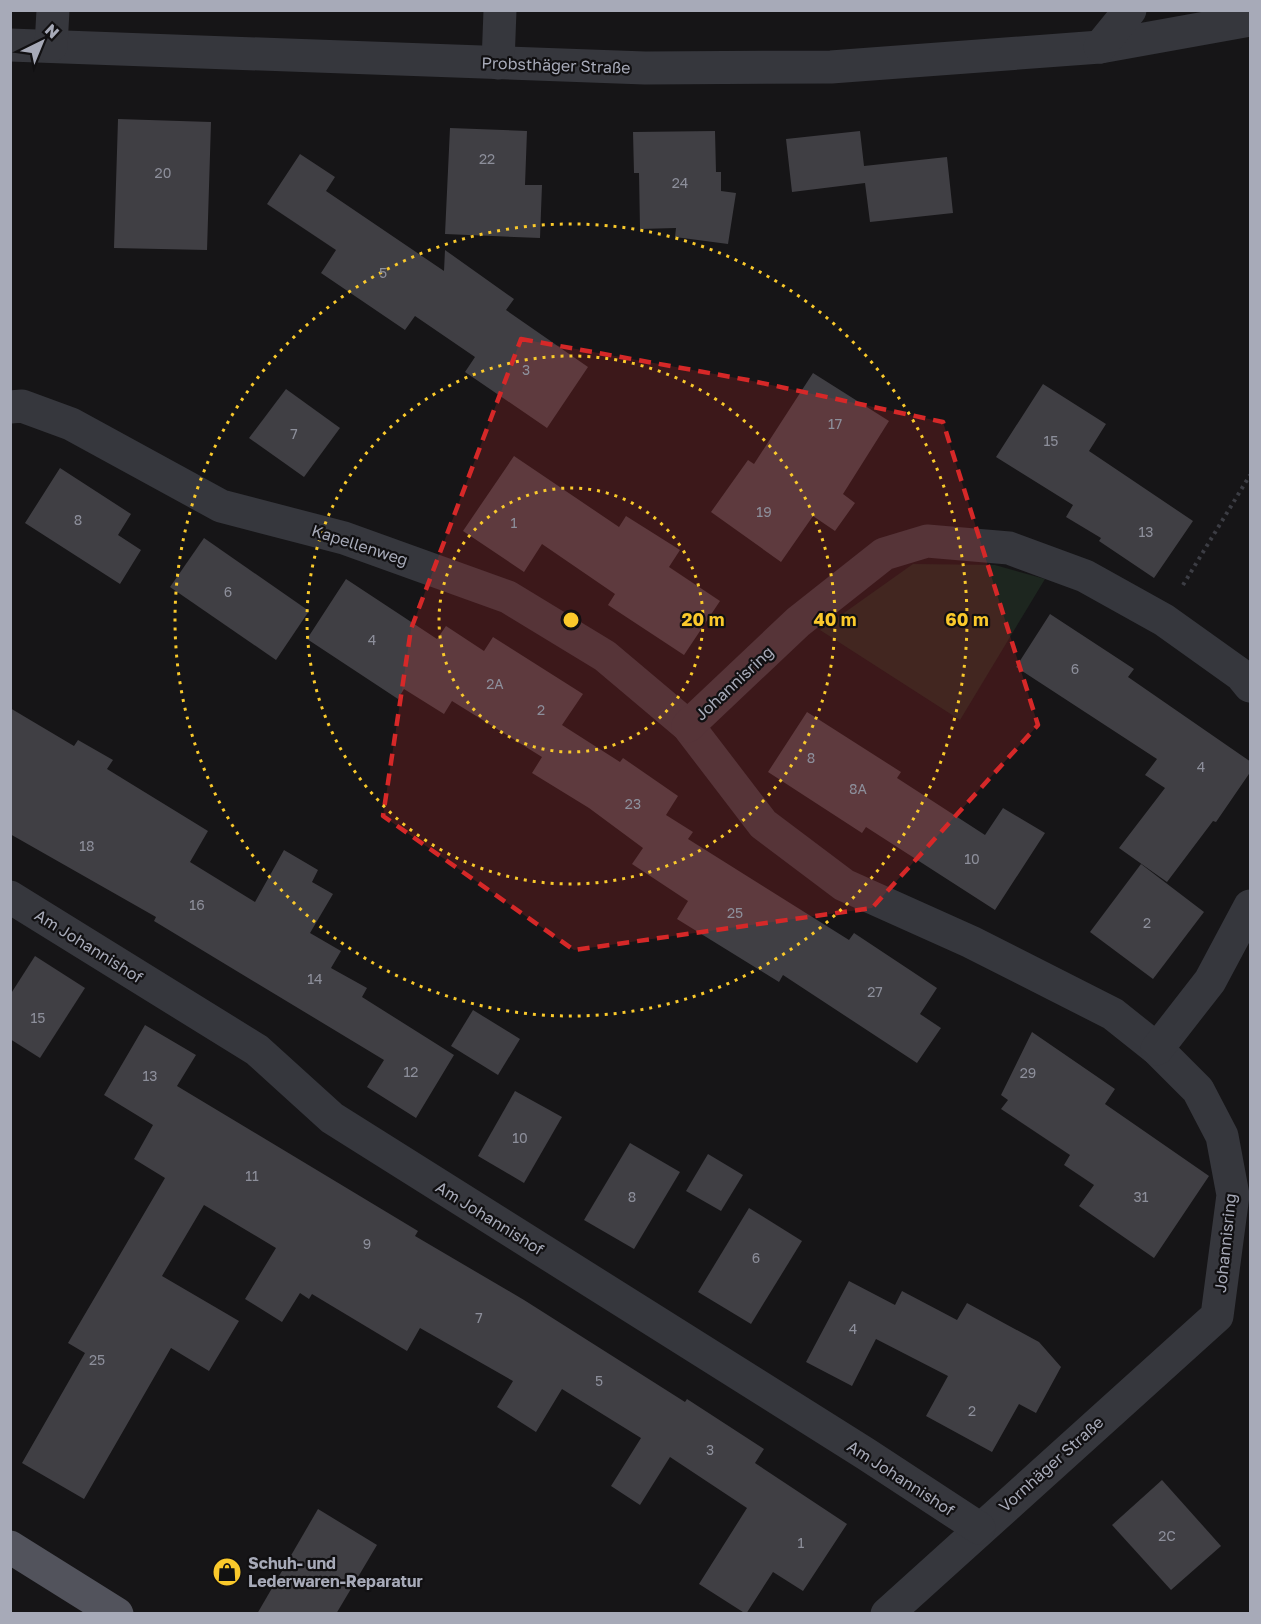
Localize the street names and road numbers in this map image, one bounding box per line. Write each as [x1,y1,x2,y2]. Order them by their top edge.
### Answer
street label: Probsthäger Straße [481,52,631,78]
street label: Kapellenweg [309,520,411,570]
street label: Johannisring [691,642,777,724]
street label: Am Johannishof [31,905,147,987]
street label: Am Johannishof [432,1177,548,1259]
street label: Johannisring [1210,1192,1240,1294]
street label: Vornhäger Straße [995,1412,1107,1516]
street label: Am Johannishof [844,1436,958,1520]

